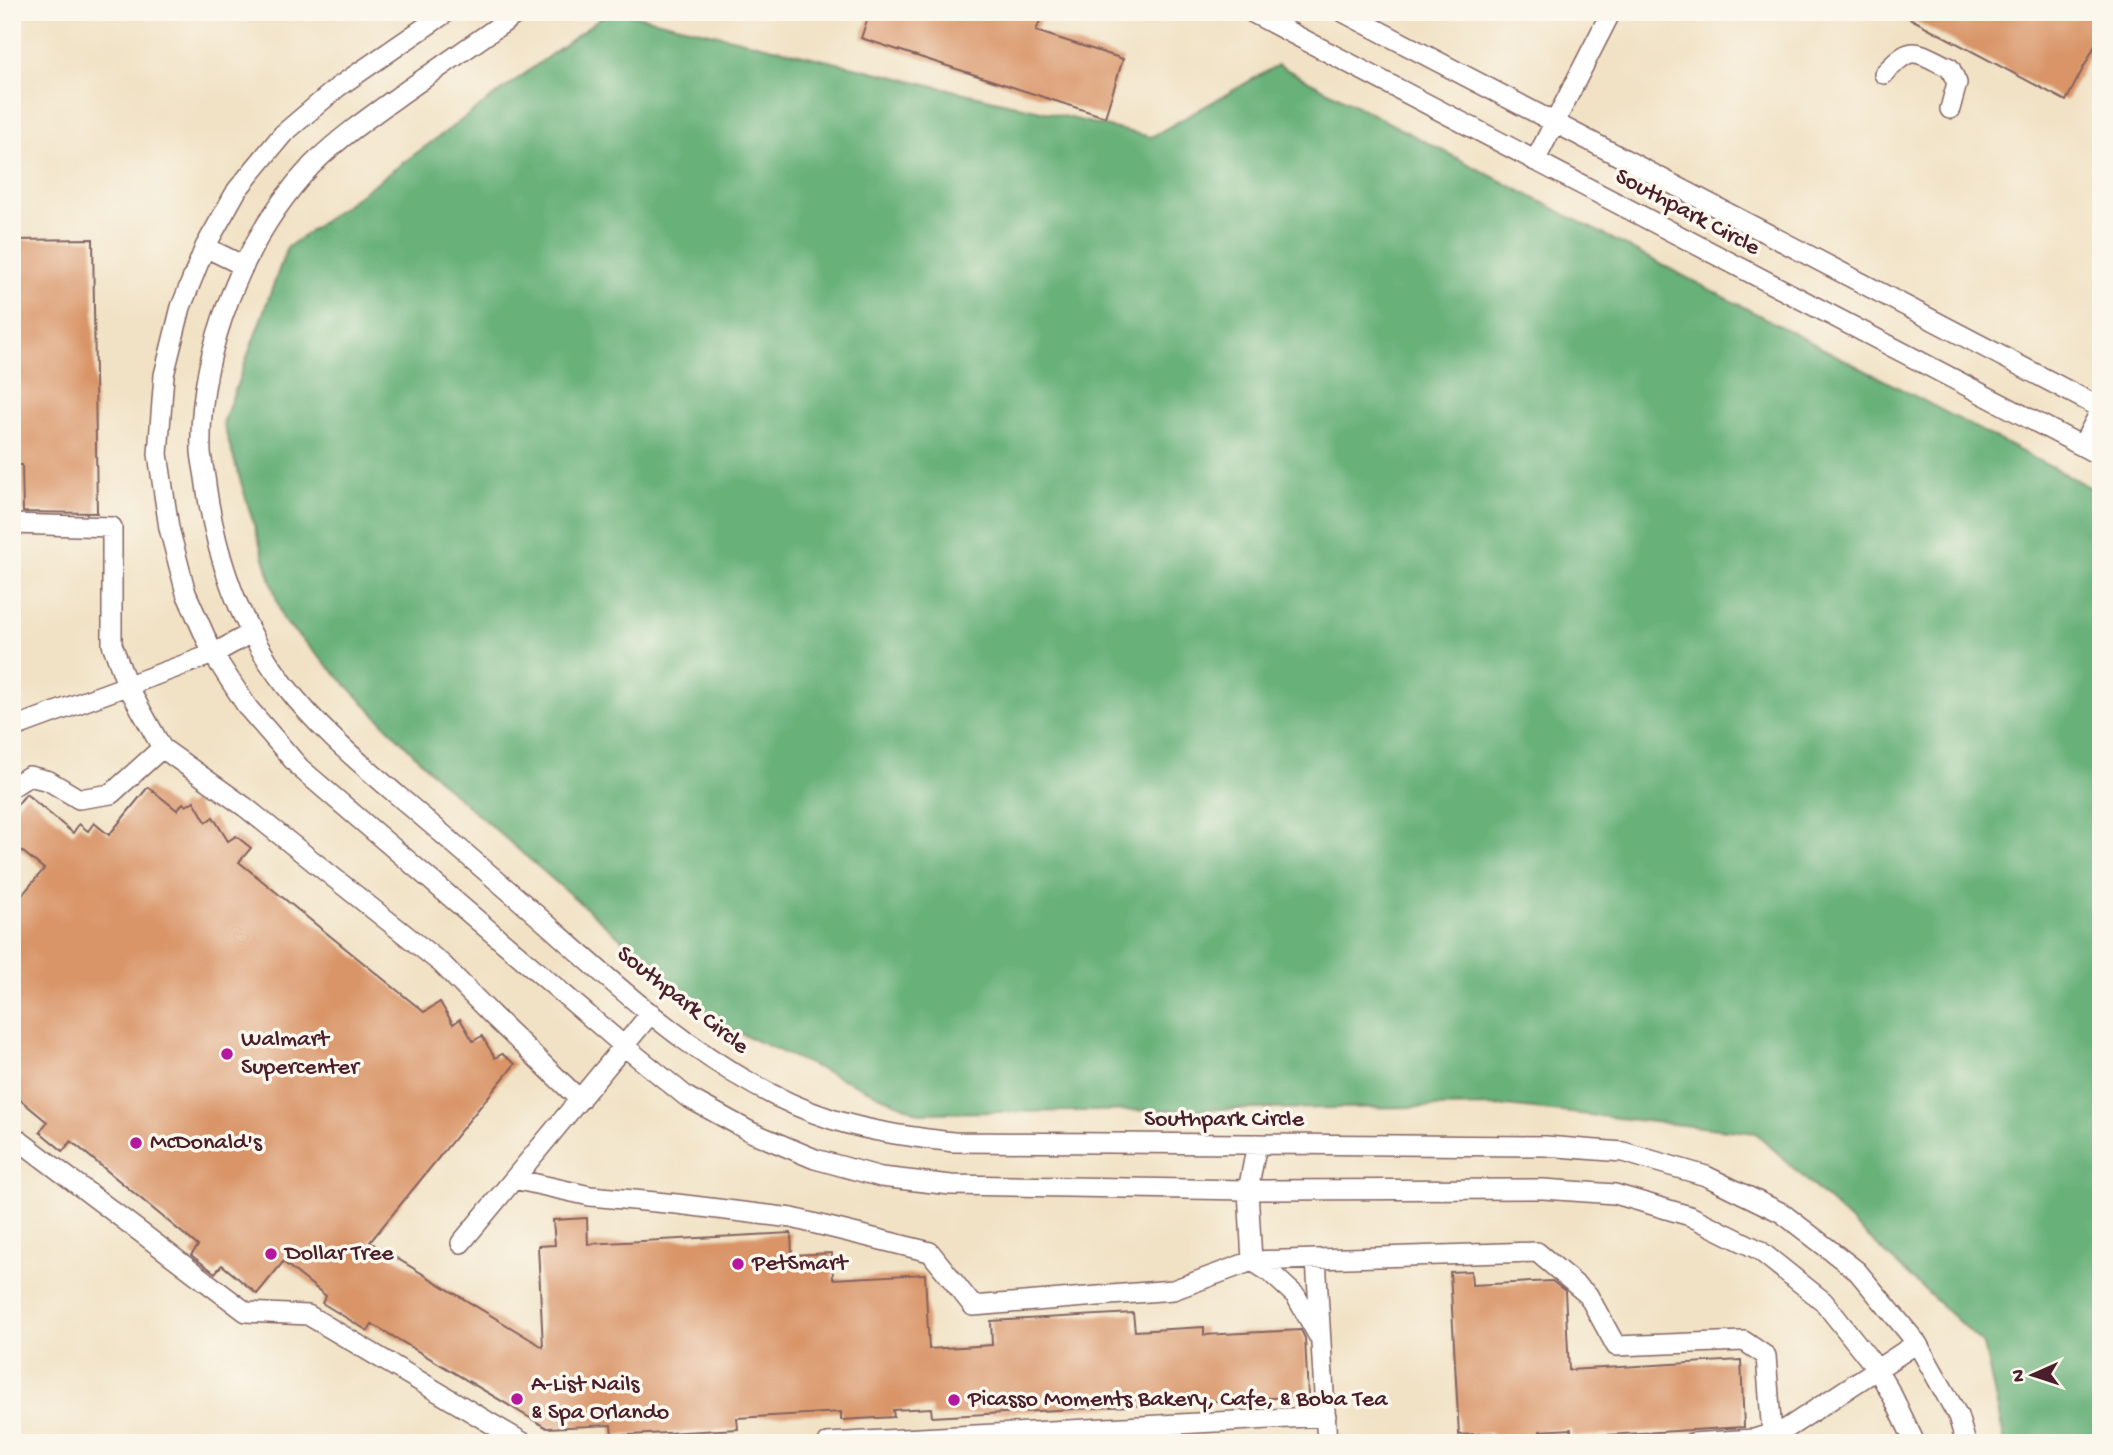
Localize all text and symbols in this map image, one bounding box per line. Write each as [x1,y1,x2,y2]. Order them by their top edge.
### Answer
street label: Southpark Circle [1610,163,1765,264]
street label: Southpark Circle [610,940,754,1062]
place label: Walmart Supercenter [241,1026,361,1083]
marker: Walmart Supercenter [219,1046,235,1062]
street label: Southpark Circle [1144,1106,1305,1135]
place label: McDonald's [150,1129,263,1158]
marker: McDonald's [128,1135,144,1151]
place label: Dollar Tree [283,1240,394,1269]
marker: Dollar Tree [263,1246,279,1262]
place label: PetSmart [751,1250,849,1279]
marker: PetSmart [730,1256,746,1272]
north arrow [1997,1340,2068,1410]
text: N [2008,1369,2031,1383]
place label: A-List Nails & Spa Orlando [531,1371,669,1428]
place label: Picasso Moments Bakery, Cafe, & Boba Tea [967,1386,1388,1415]
marker: A-List Nails & Spa Orlando [509,1391,525,1407]
marker: Picasso Moments Bakery, Cafe, & Boba Tea [946,1392,962,1408]

